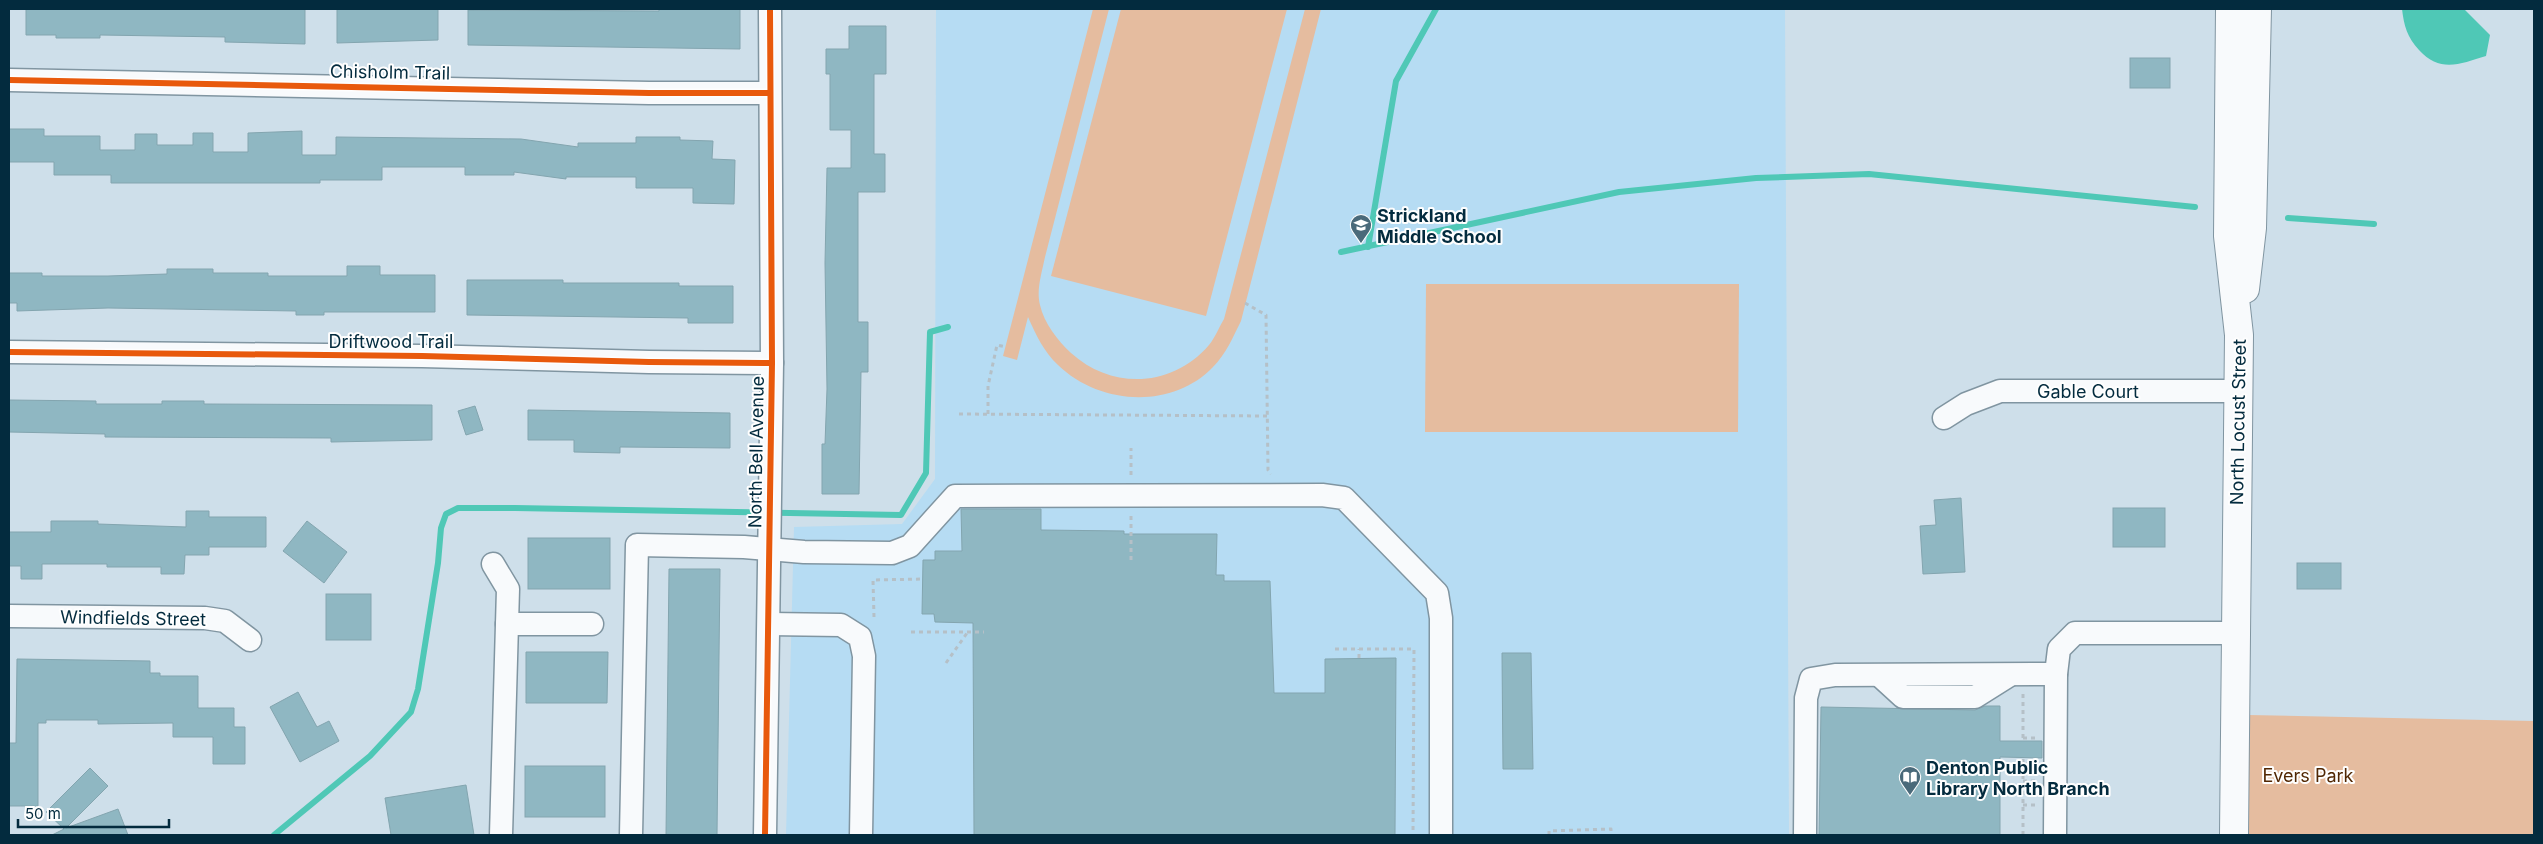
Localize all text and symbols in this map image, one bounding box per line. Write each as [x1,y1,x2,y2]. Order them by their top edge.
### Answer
street label: Chisholm Trail [330,60,450,84]
place label: Strickland Middle School [1377,205,1502,247]
school or university icon: Strickland Middle School [1349,213,1373,244]
street label: Driftwood Trail [329,331,453,352]
street label: North Locust Street [2226,339,2250,505]
street label: North Bell Avenue [744,376,768,528]
street label: Gable Court [2037,381,2139,402]
street label: Windfields Street [60,606,206,630]
place label: Denton Public Library North Branch [1926,757,2110,799]
library icon: Denton Public Library North Branch [1898,765,1922,796]
park label: Evers Park [2263,765,2354,786]
scale bar [18,796,169,828]
text: 50 m [25,804,61,823]

